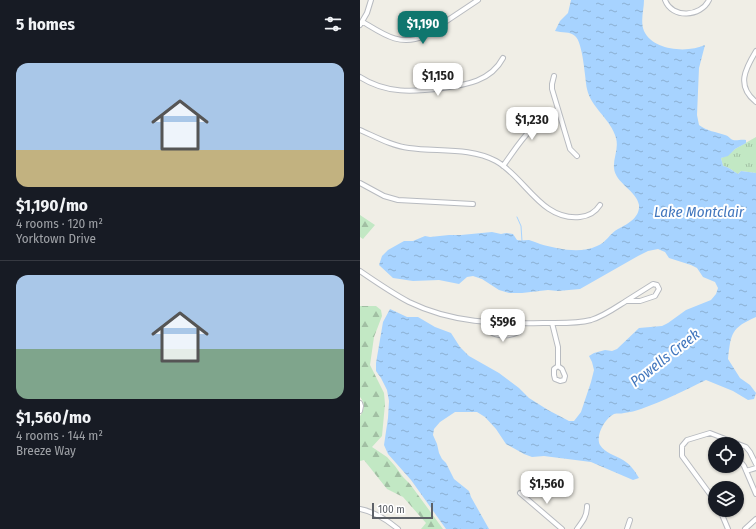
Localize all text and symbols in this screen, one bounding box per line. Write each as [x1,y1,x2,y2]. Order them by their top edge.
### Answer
pin: $1,190 [390,11,456,45]
icon: filters [322,13,344,35]
text: 5 homes [16,14,75,35]
text: $1,190 [407,16,439,31]
pin: $1,150 [405,63,471,97]
text: $1,150 [422,68,454,83]
icon: home [144,89,216,161]
pin: $1,230 [499,107,565,141]
text: $1,230 [515,112,549,127]
text: $1,190/mo [16,195,88,216]
water label: Lake Montclair [654,203,745,221]
text: 4 rooms · 120 m² [16,216,103,231]
text: Yorktown Drive [16,231,96,246]
icon: home [144,301,216,373]
pin: $596 [479,309,527,343]
text: $596 [490,314,516,329]
water label: Powells Creek [627,325,704,391]
text: $1,560/mo [16,407,91,428]
text: 4 rooms · 144 m² [16,428,103,443]
map controls [708,437,744,517]
button: locate [708,437,744,473]
text: Breeze Way [16,443,76,458]
pin: $1,560 [514,471,580,505]
text: $1,560 [530,476,564,491]
button: layers [708,481,744,517]
scale bar [372,501,433,520]
text: 100 m [378,503,405,516]

